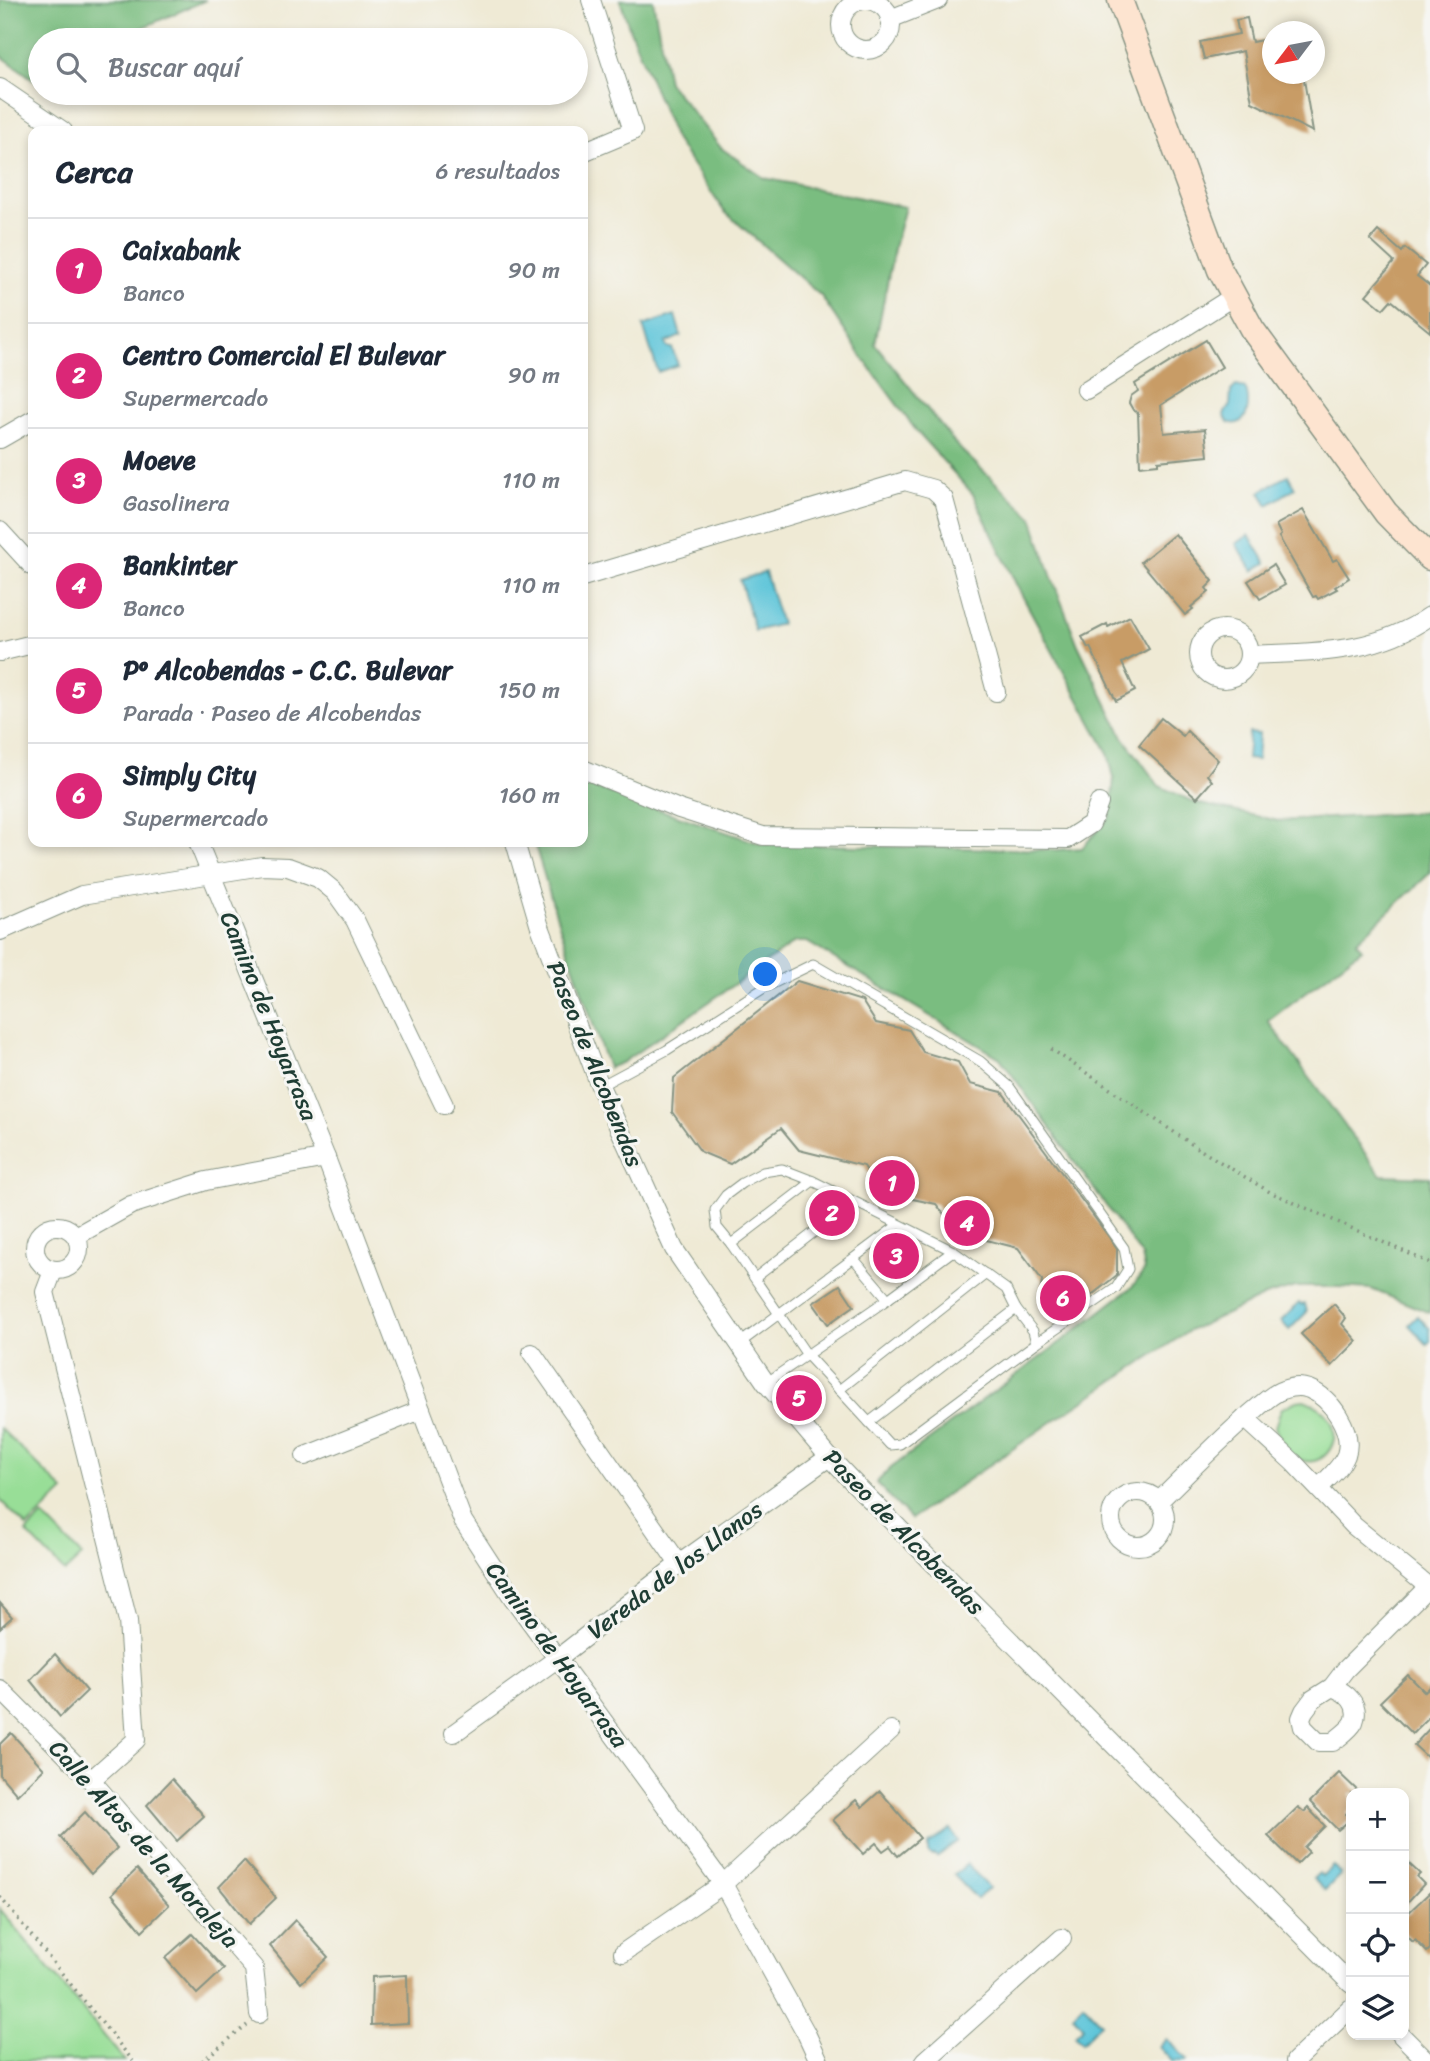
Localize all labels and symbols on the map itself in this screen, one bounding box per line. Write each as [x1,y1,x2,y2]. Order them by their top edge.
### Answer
north arrow [1262,21,1325,84]
street label: Camino de Hoyarrasa [208,905,331,1128]
street label: Paseo de Alcobendas [534,954,656,1174]
your location [748,957,782,991]
pin: 1 [869,1157,915,1209]
pin: 2 [809,1187,855,1239]
pin: 4 [944,1197,990,1249]
pin: 3 [873,1230,919,1282]
pin: 6 [1040,1272,1086,1324]
pin: 5 [776,1372,822,1424]
street label: Paseo de Alcobendas [813,1439,995,1625]
street label: Vereda de los Llanos [578,1490,772,1650]
street label: Camino de Hoyarrasa [475,1553,640,1758]
street label: Calle Altos de la Moraleja [38,1730,250,1958]

